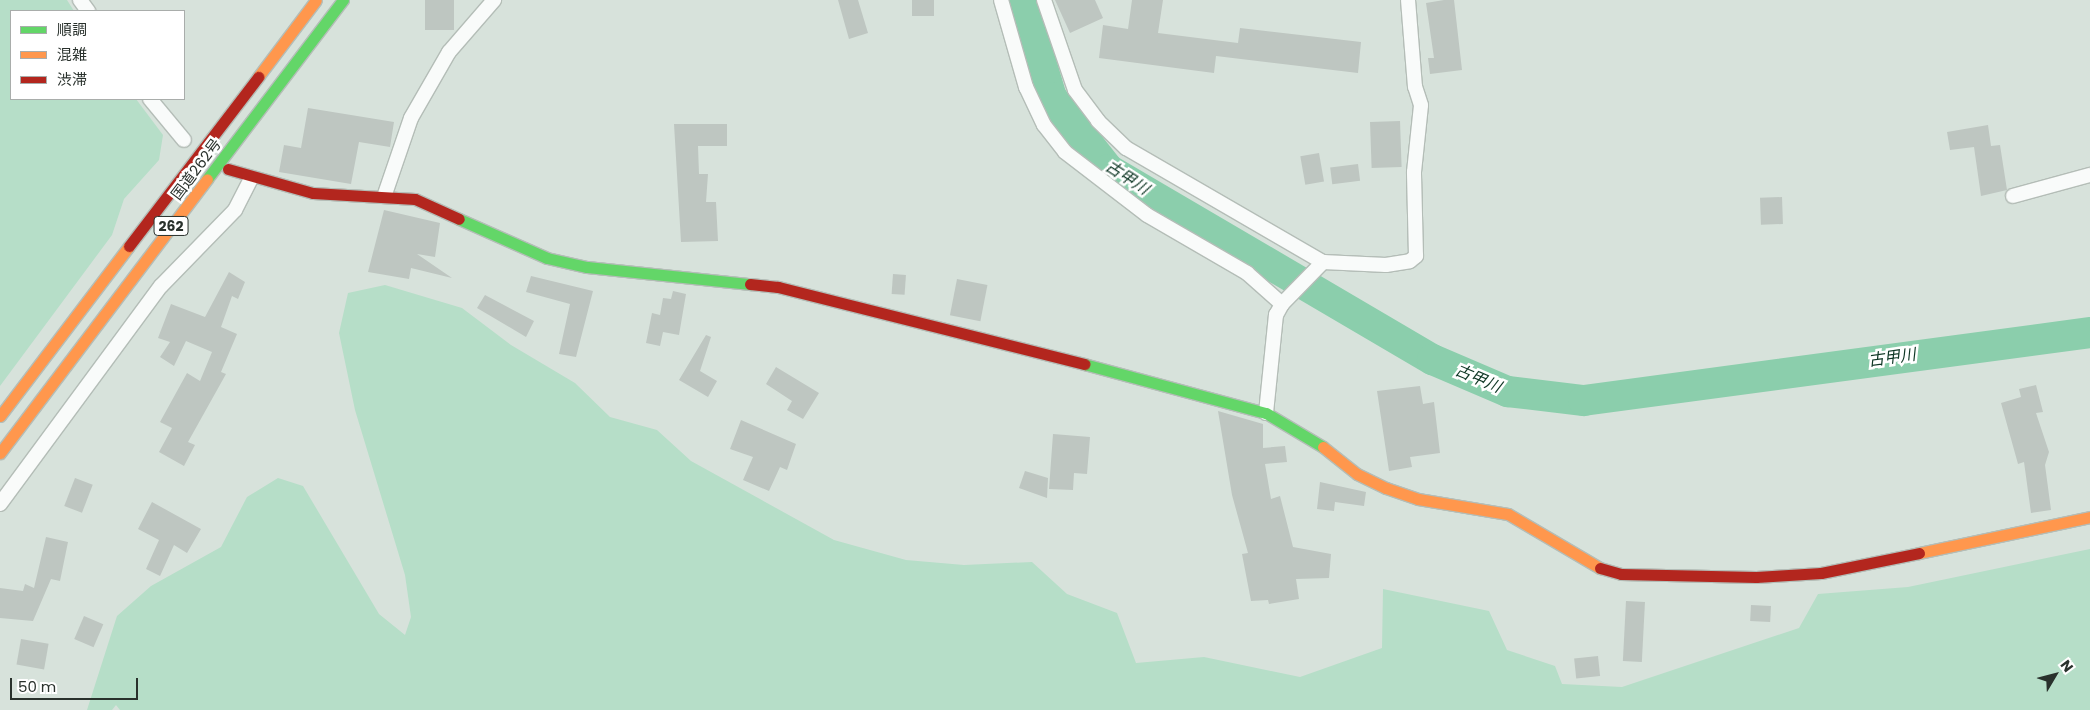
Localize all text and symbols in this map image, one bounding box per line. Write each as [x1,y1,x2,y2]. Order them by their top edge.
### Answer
legend [10,10,185,100]
text: 順調 [57,19,87,40]
text: 混雑 [57,44,87,65]
text: 渋滞 [57,69,87,90]
street label: 国道262号 [167,135,225,203]
water label: 古甲川 [1102,157,1152,199]
road number: 262 [154,215,188,238]
water label: 古甲川 [1867,345,1917,371]
water label: 古甲川 [1452,361,1504,397]
north arrow [2030,650,2080,700]
text: N [2056,656,2078,676]
scale bar [12,668,140,700]
text: 50 m [18,676,56,697]

